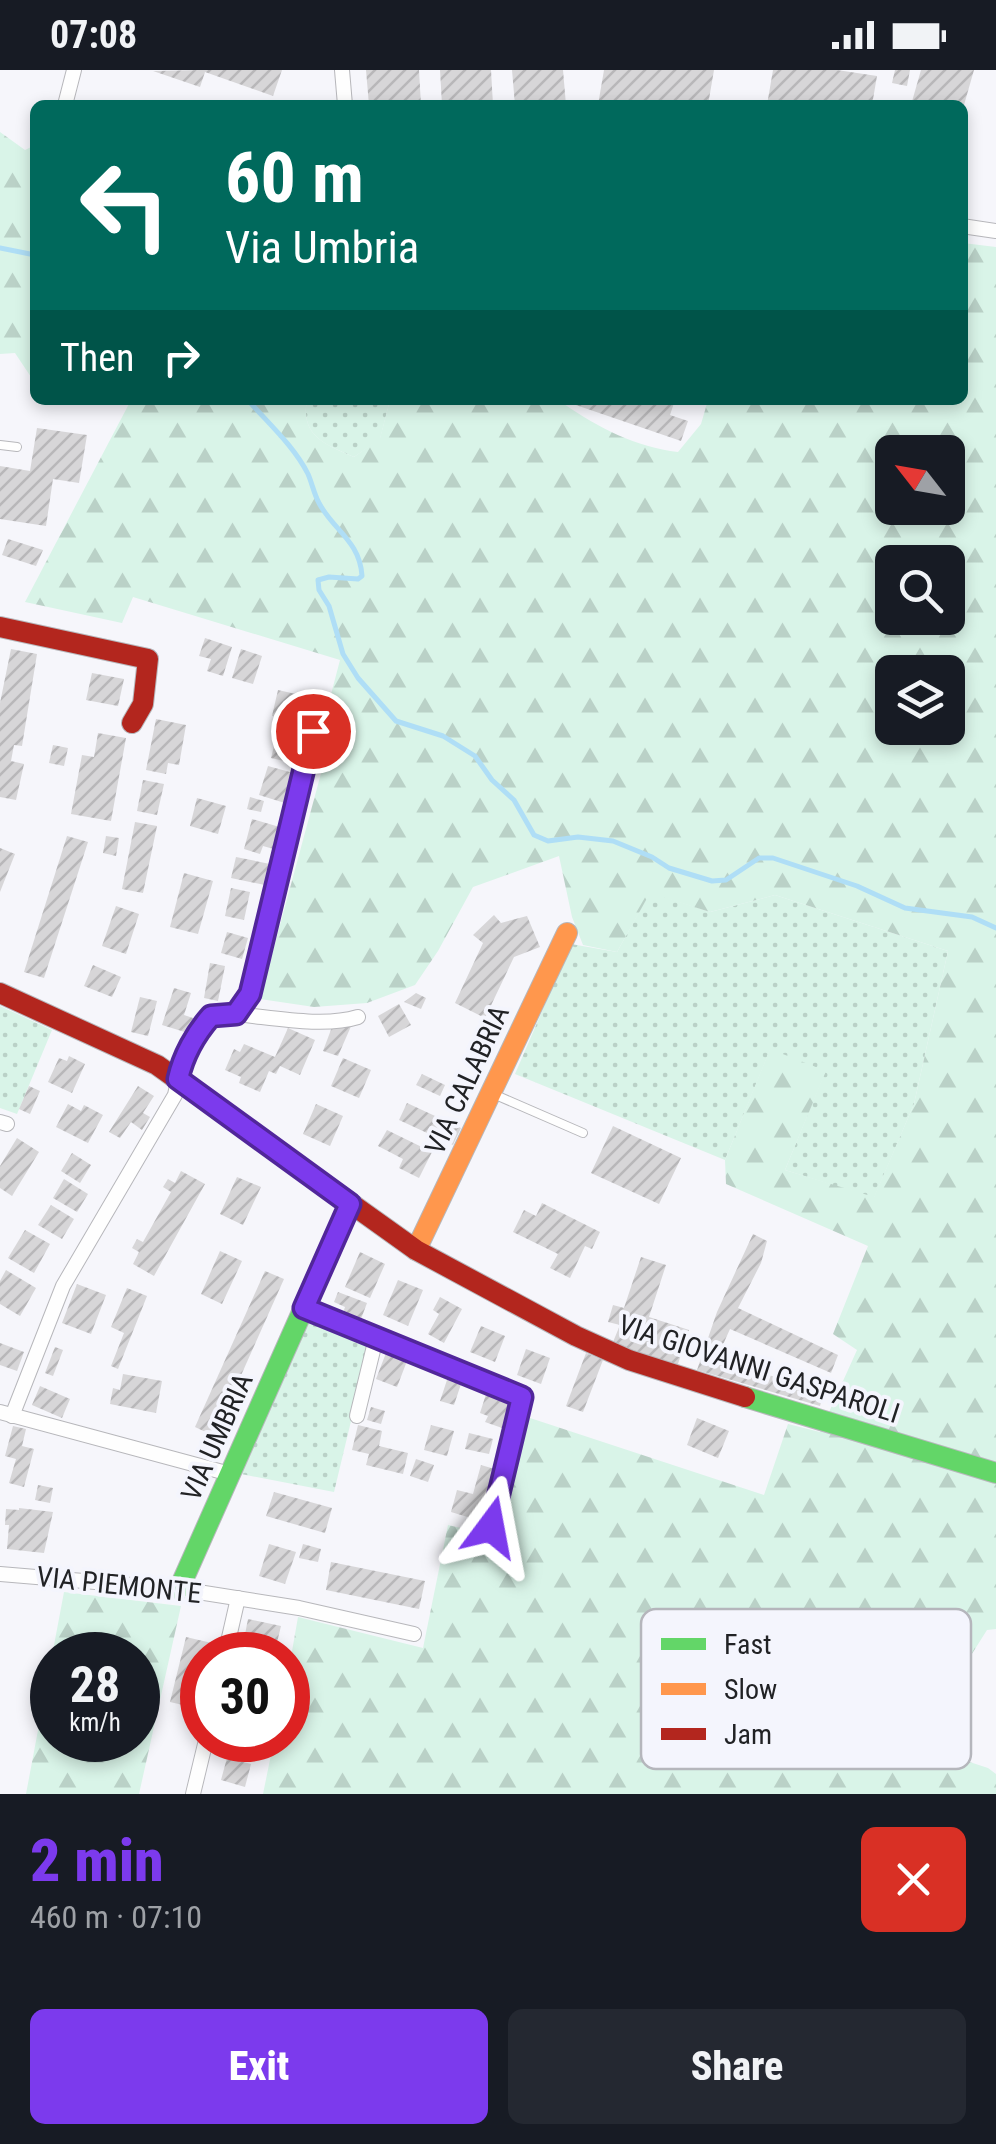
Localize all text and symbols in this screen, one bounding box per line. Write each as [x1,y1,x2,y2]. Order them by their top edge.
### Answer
text: 07:08 [50,13,137,57]
text: 60 m [225,137,364,219]
icon: left [60,140,190,270]
text: Via Umbria [225,221,419,274]
icon: right [154,330,209,385]
text: Then [60,336,134,380]
north arrow [875,435,965,525]
map controls [875,435,965,745]
button: search [875,545,965,635]
button: layers [875,655,965,745]
pin [271,689,356,774]
icon: arrive [286,704,341,759]
street label: VIA CALABRIA [418,1000,516,1160]
street label: VIA GIOVANNI GASPAROLI [614,1308,904,1430]
street label: VIA UMBRIA [174,1368,260,1506]
position arrow [439,1475,543,1579]
street label: VIA PIEMONTE [35,1560,203,1610]
legend [641,1609,971,1769]
text: Fast [724,1628,771,1661]
speed limit sign: 30 [180,1632,310,1762]
text: 28 [70,1656,120,1714]
text: Slow [724,1673,777,1706]
text: km/h [69,1708,121,1737]
text: Jam [724,1718,772,1751]
text: 2 min [30,1825,164,1896]
button: close [861,1827,966,1932]
text: 460 m · 07:10 [30,1898,202,1936]
button: Exit [30,2009,488,2124]
button: Share [508,2009,966,2124]

